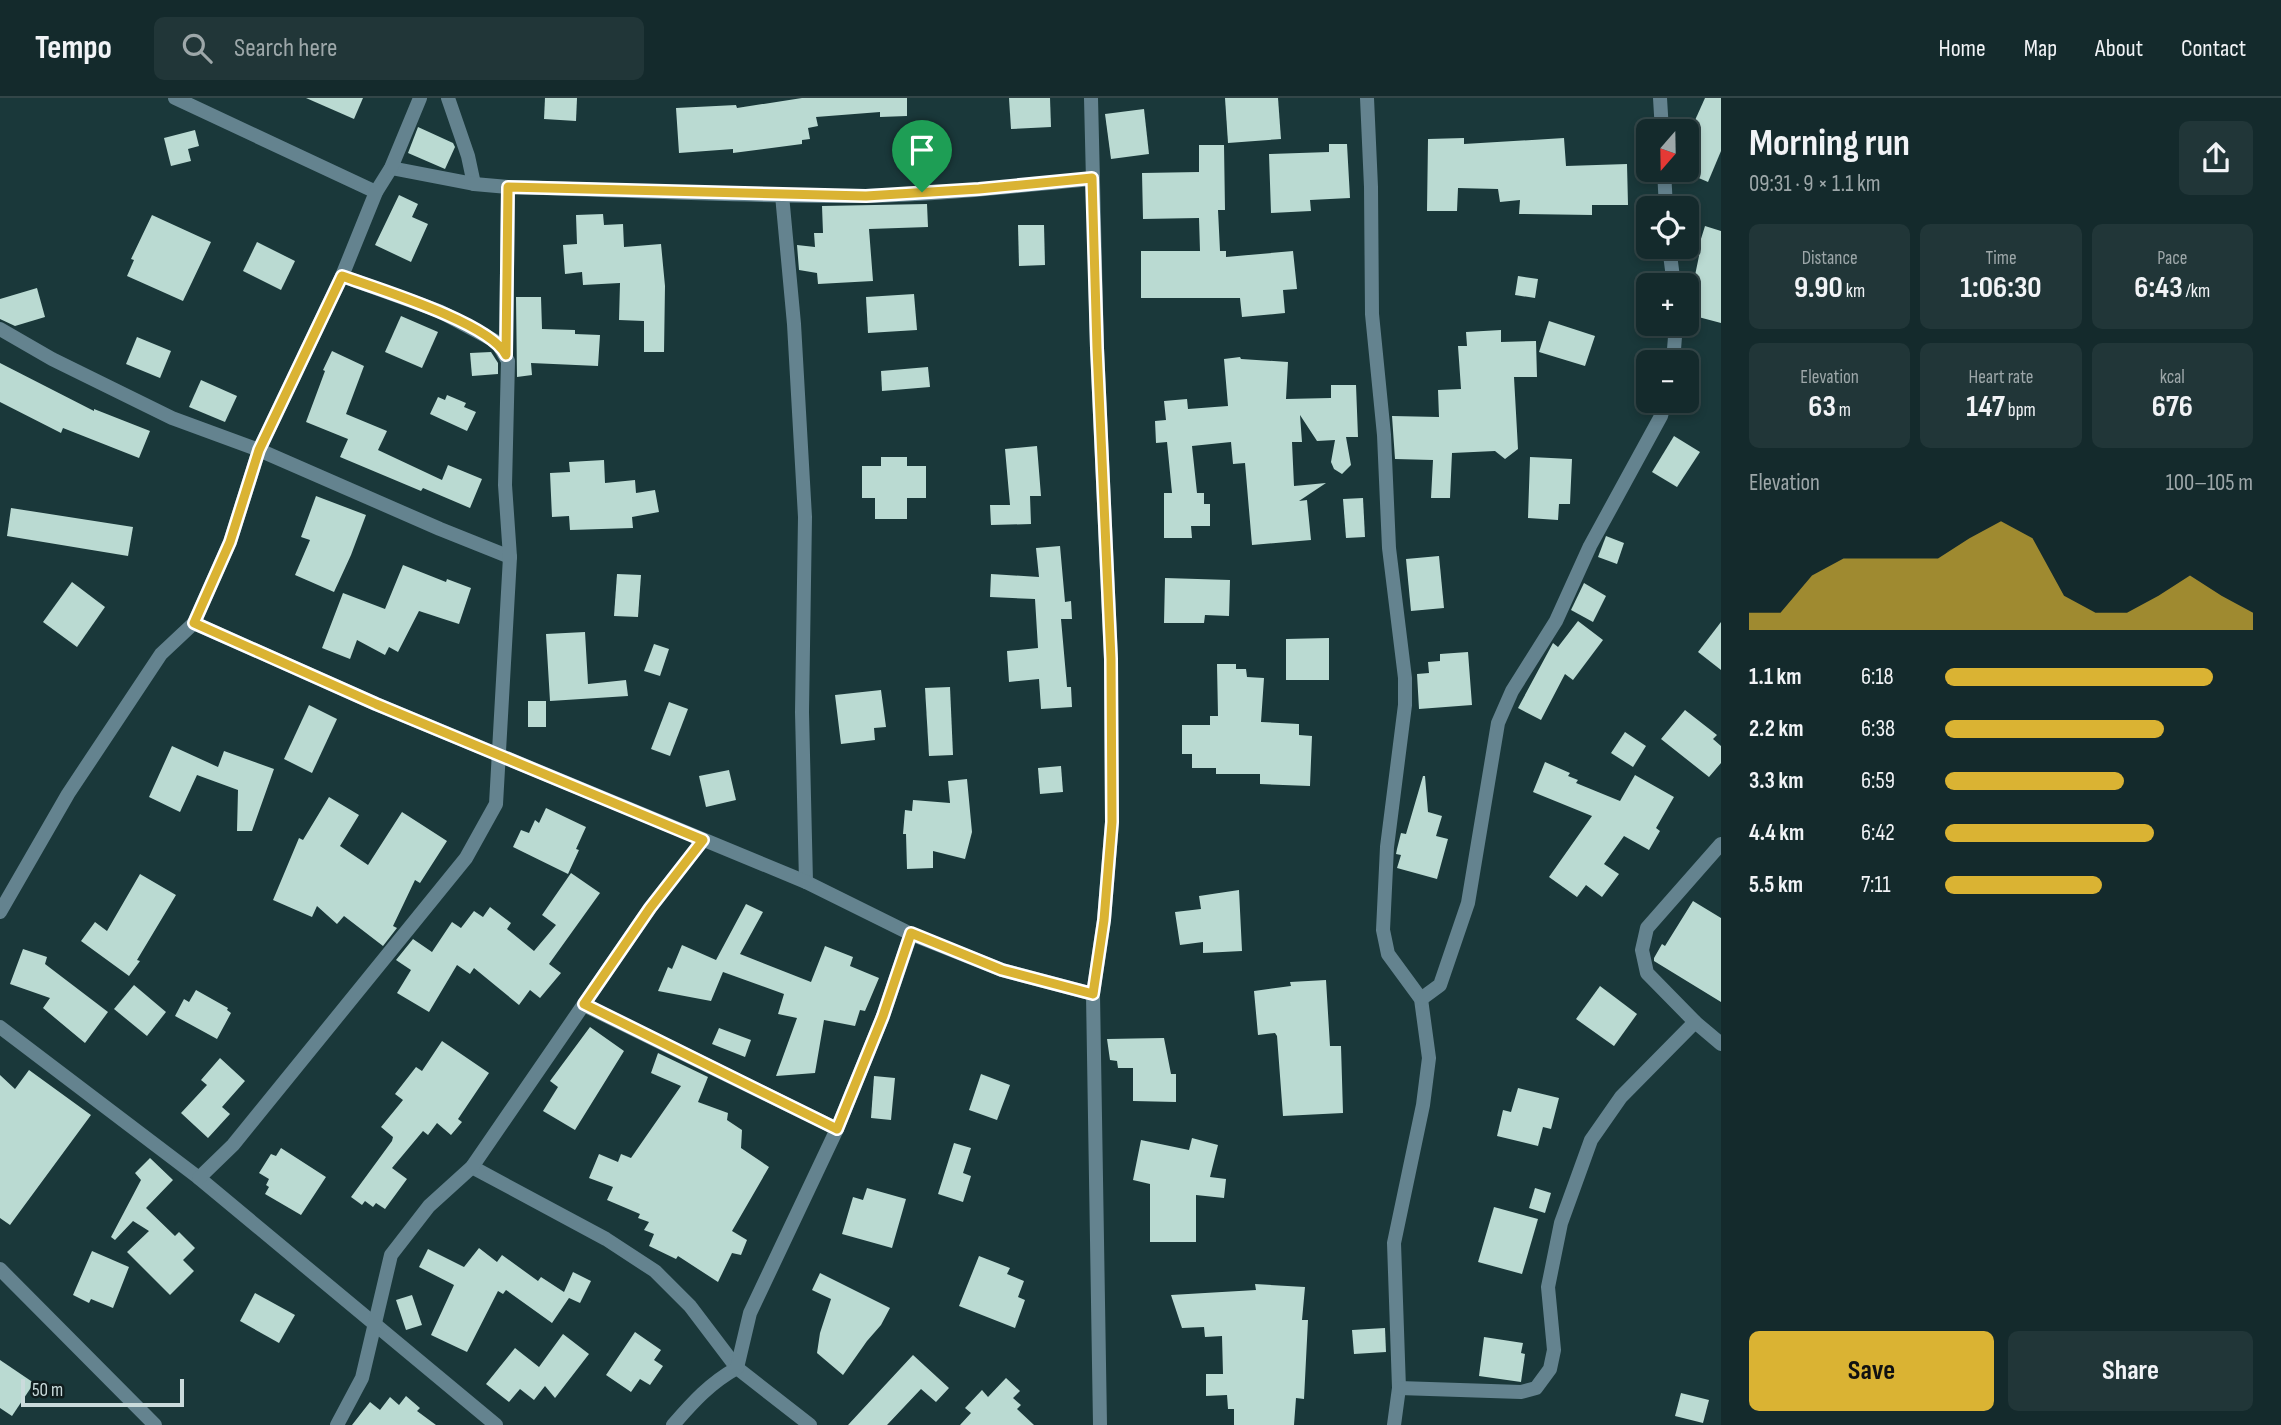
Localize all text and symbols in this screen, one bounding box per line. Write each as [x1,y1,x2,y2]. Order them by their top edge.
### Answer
search box [154,17,644,80]
text: Tempo [35,28,112,68]
icon: search [178,29,216,67]
text: Search here [234,33,337,64]
text: Home [1938,34,1986,63]
text: Map [2024,34,2057,63]
text: About [2095,34,2143,63]
text: Contact [2181,34,2246,63]
north arrow [1636,119,1699,182]
map controls [1636,119,1699,413]
pin [892,120,952,192]
text: Morning run [1749,121,1910,166]
button: share [2179,121,2253,195]
icon: arrive [903,131,941,169]
text: 09:31 · 9 × 1.1 km [1749,170,1881,198]
button: locate [1636,196,1699,259]
text: Distance [1802,247,1858,270]
text: Time [1985,247,2017,270]
text: Pace [2157,247,2187,270]
text: 9.90 [1794,270,1843,306]
text: 1:06:30 [1960,270,2042,306]
text: 6:43 [2134,270,2183,306]
button: + [1636,273,1699,336]
text: km [1843,280,1865,303]
text: /km [2183,280,2210,303]
button: − [1636,350,1699,413]
text: Elevation [1800,366,1859,389]
text: Heart rate [1969,366,2033,389]
text: kcal [2160,366,2185,389]
text: 63 [1808,389,1836,425]
text: 147 [1966,389,2005,425]
text: 676 [2152,389,2193,425]
text: m [1836,399,1851,422]
text: bpm [2005,399,2036,422]
text: Elevation [1749,469,1820,497]
text: 100–105 m [2166,469,2253,497]
text: 1.1 km [1749,663,1802,691]
text: 6:18 [1861,663,1894,691]
text: 2.2 km [1749,715,1803,743]
text: 6:38 [1861,715,1895,743]
text: 3.3 km [1749,767,1803,795]
text: 6:59 [1861,767,1895,795]
text: 4.4 km [1749,819,1804,847]
text: 6:42 [1861,819,1895,847]
text: 5.5 km [1749,871,1803,899]
text: 7:11 [1861,871,1891,899]
button: Save [1749,1331,1994,1411]
button: Share [2008,1331,2253,1411]
scale bar [21,1376,184,1408]
text: 50 m [32,1379,63,1402]

